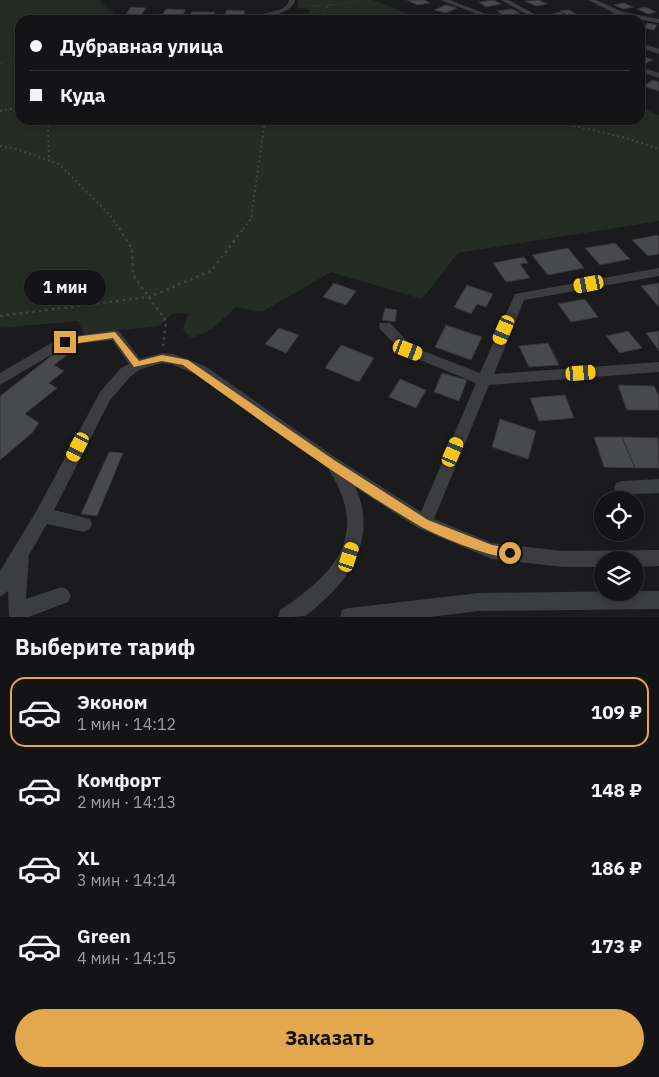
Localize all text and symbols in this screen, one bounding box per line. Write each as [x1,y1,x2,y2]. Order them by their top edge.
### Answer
text: Дубравная улица [60,34,223,58]
text: Куда [60,83,105,107]
callout: 1 мин [24,270,106,304]
car [572,274,605,294]
text: 1 мин [43,277,87,297]
car [491,313,516,347]
route end [54,331,76,353]
car [391,338,424,362]
car [565,364,596,382]
car [64,430,91,464]
car [440,435,465,469]
map controls [594,491,644,601]
button: locate [594,491,644,541]
car [337,540,360,574]
route start [499,542,521,564]
button: layers [594,551,644,601]
text: Выберите тариф [15,632,195,661]
icon: car [17,690,62,735]
text: Эконом [77,690,148,714]
text: 109 ₽ [591,700,642,724]
text: 1 мин · 14:12 [77,714,176,734]
icon: car [17,768,62,813]
text: Комфорт [77,768,161,792]
text: 148 ₽ [591,778,642,802]
text: 2 мин · 14:13 [77,792,176,812]
icon: car [17,846,62,891]
text: XL [77,846,100,870]
text: 186 ₽ [591,856,642,880]
text: 3 мин · 14:14 [77,870,176,890]
icon: car [17,924,62,969]
text: Green [77,924,131,948]
text: 173 ₽ [591,934,642,958]
text: 4 мин · 14:15 [77,948,176,968]
button: Заказать [15,1009,644,1067]

